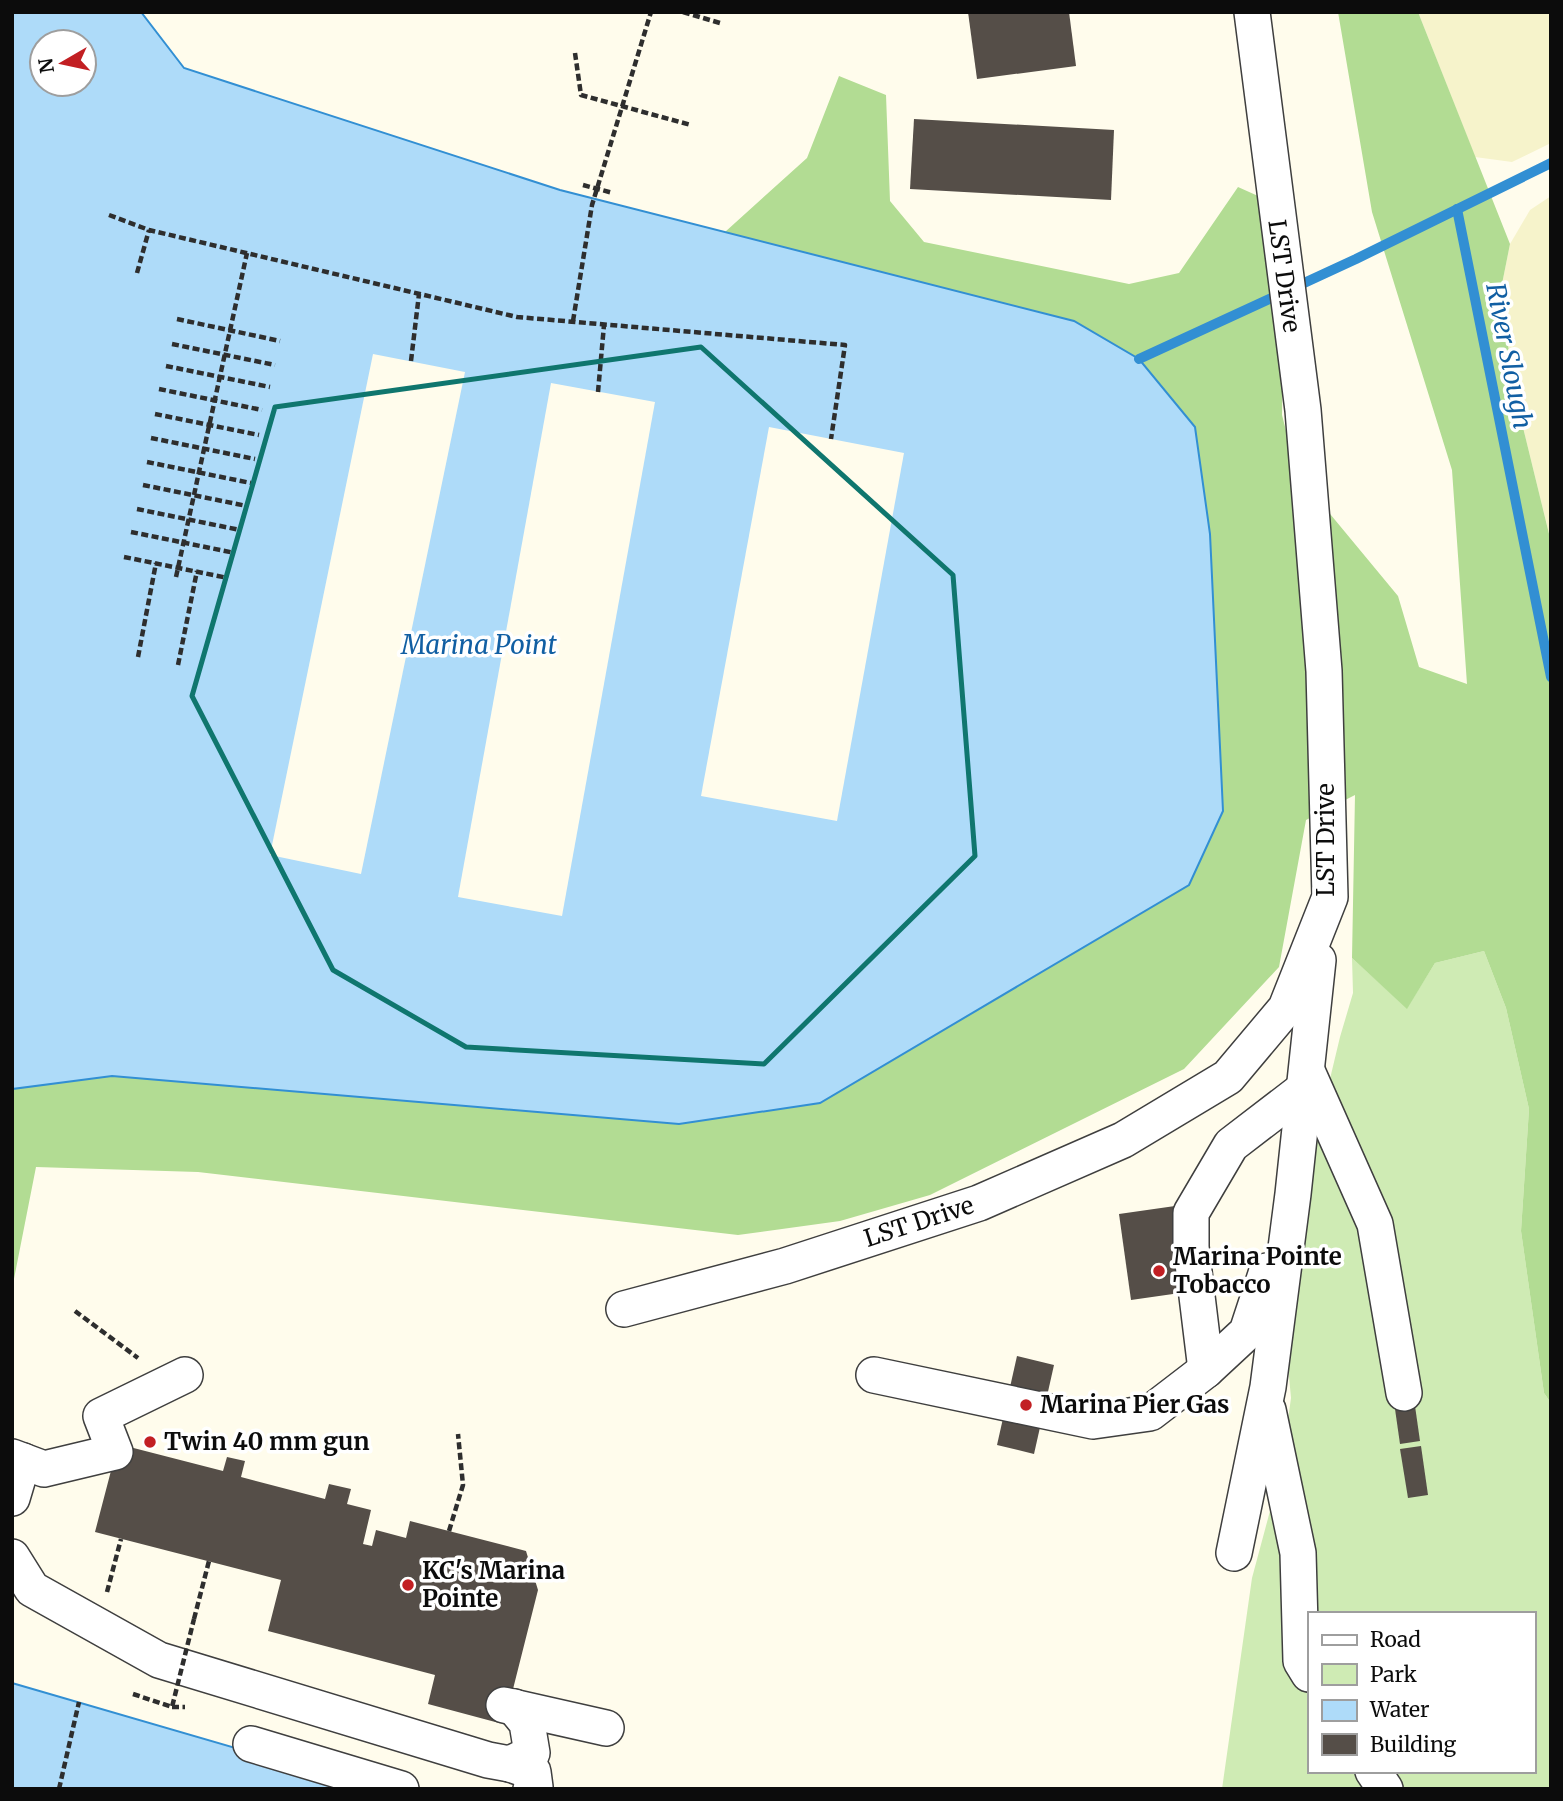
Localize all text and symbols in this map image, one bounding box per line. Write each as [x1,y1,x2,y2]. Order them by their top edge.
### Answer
north arrow [28,28,98,98]
text: N [33,56,59,75]
street label: LST Drive [1261,218,1308,334]
water label: River Slough [1479,280,1540,432]
water label: Marina Point [400,628,558,661]
street label: LST Drive [1310,783,1341,897]
street label: LST Drive [860,1189,978,1254]
place label: Marina Pointe Tobacco [1173,1241,1342,1300]
marker: Marina Pointe Tobacco [1151,1263,1167,1279]
place label: Marina Pier Gas [1040,1389,1230,1420]
marker: Marina Pier Gas [1018,1397,1034,1413]
place label: Twin 40 mm gun [164,1426,370,1457]
marker: Twin 40 mm gun [142,1434,158,1450]
place label: KC's Marina Pointe [422,1555,565,1614]
marker: KC's Marina Pointe [400,1577,416,1593]
legend [1308,1612,1535,1773]
text: Road [1370,1626,1421,1653]
text: Park [1370,1661,1417,1688]
text: Water [1369,1696,1429,1723]
text: Building [1370,1731,1457,1758]

